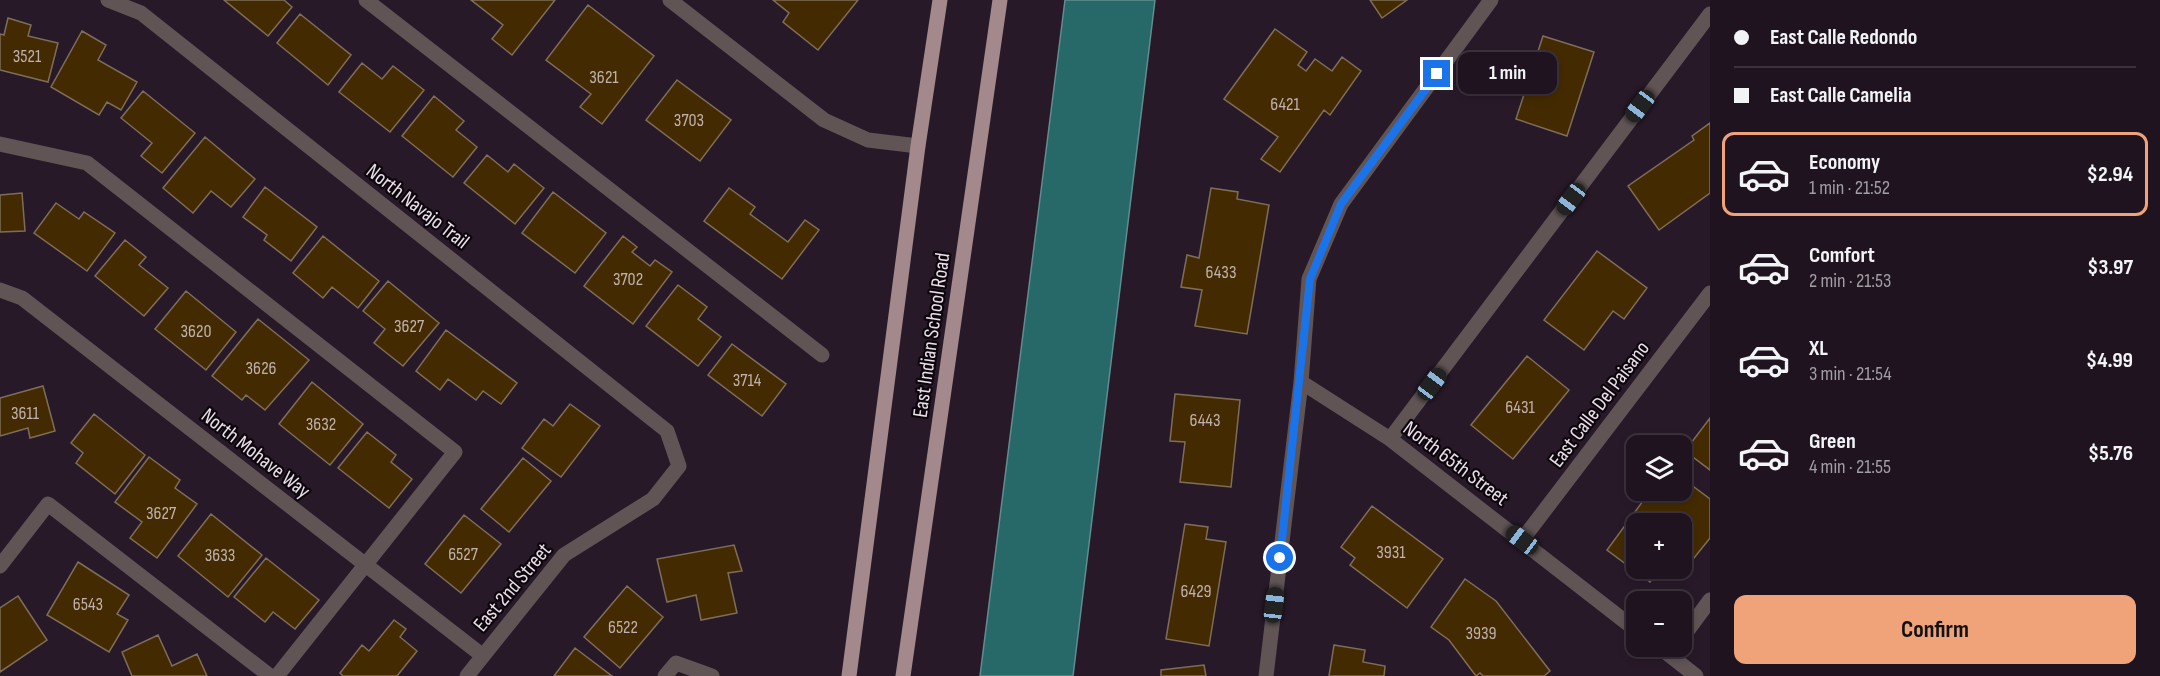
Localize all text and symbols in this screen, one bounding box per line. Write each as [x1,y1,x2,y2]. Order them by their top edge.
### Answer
text: East Calle Redondo [1770,24,1917,51]
house number: 3521 [13,46,42,67]
callout: 1 min [1458,53,1557,95]
route end [1423,60,1450,87]
text: 1 min [1489,61,1526,85]
house number: 3621 [589,67,619,88]
text: East Calle Camelia [1770,82,1912,109]
car [1622,86,1658,126]
house number: 6421 [1270,94,1300,115]
house number: 3703 [674,110,704,131]
icon: car [1737,147,1791,201]
text: Economy [1809,149,1880,176]
street label: North Navajo Trail [361,159,474,254]
text: $2.94 [2087,161,2133,188]
text: 1 min · 21:52 [1809,176,1890,200]
car [1553,179,1589,219]
icon: car [1737,240,1791,294]
text: Comfort [1809,242,1875,269]
street label: East Indian School Road [908,251,955,419]
text: $3.97 [2087,254,2133,281]
house number: 6433 [1206,262,1236,283]
house number: 3702 [613,269,643,290]
text: 2 min · 21:53 [1809,269,1891,293]
house number: 3627 [394,316,425,337]
house number: 3620 [180,321,212,342]
icon: car [1737,333,1791,387]
text: XL [1809,335,1828,362]
street label: East Calle Del Paisano [1544,336,1655,472]
text: $4.99 [2086,347,2133,374]
house number: 3626 [246,358,277,379]
text: 3 min · 21:54 [1809,362,1892,386]
car [1414,364,1450,404]
house number: 3714 [733,370,762,391]
house number: 6431 [1505,397,1536,418]
house number: 3611 [11,403,40,424]
street label: North Mohave Way [196,403,315,504]
house number: 6443 [1190,410,1220,431]
house number: 3632 [306,414,336,435]
street label: North 65th Street [1398,416,1513,511]
icon: car [1737,426,1791,480]
text: Green [1809,428,1856,455]
map controls [1626,435,1692,657]
button: layers [1626,435,1692,501]
text: $5.76 [2088,440,2133,467]
text: 4 min · 21:55 [1809,455,1891,479]
house number: 3627 [146,503,177,524]
button: + [1626,513,1692,579]
car [1502,522,1542,558]
street label: East 2nd Street [468,538,557,637]
house number: 3931 [1376,542,1406,563]
house number: 6527 [448,544,479,565]
route start [1266,544,1293,571]
house number: 3633 [205,545,235,566]
house number: 6429 [1180,581,1212,602]
car [1263,586,1285,624]
button: − [1626,591,1692,657]
house number: 6543 [73,594,103,615]
button: Confirm [1734,595,2136,664]
house number: 6522 [608,617,638,638]
house number: 3939 [1465,623,1497,644]

